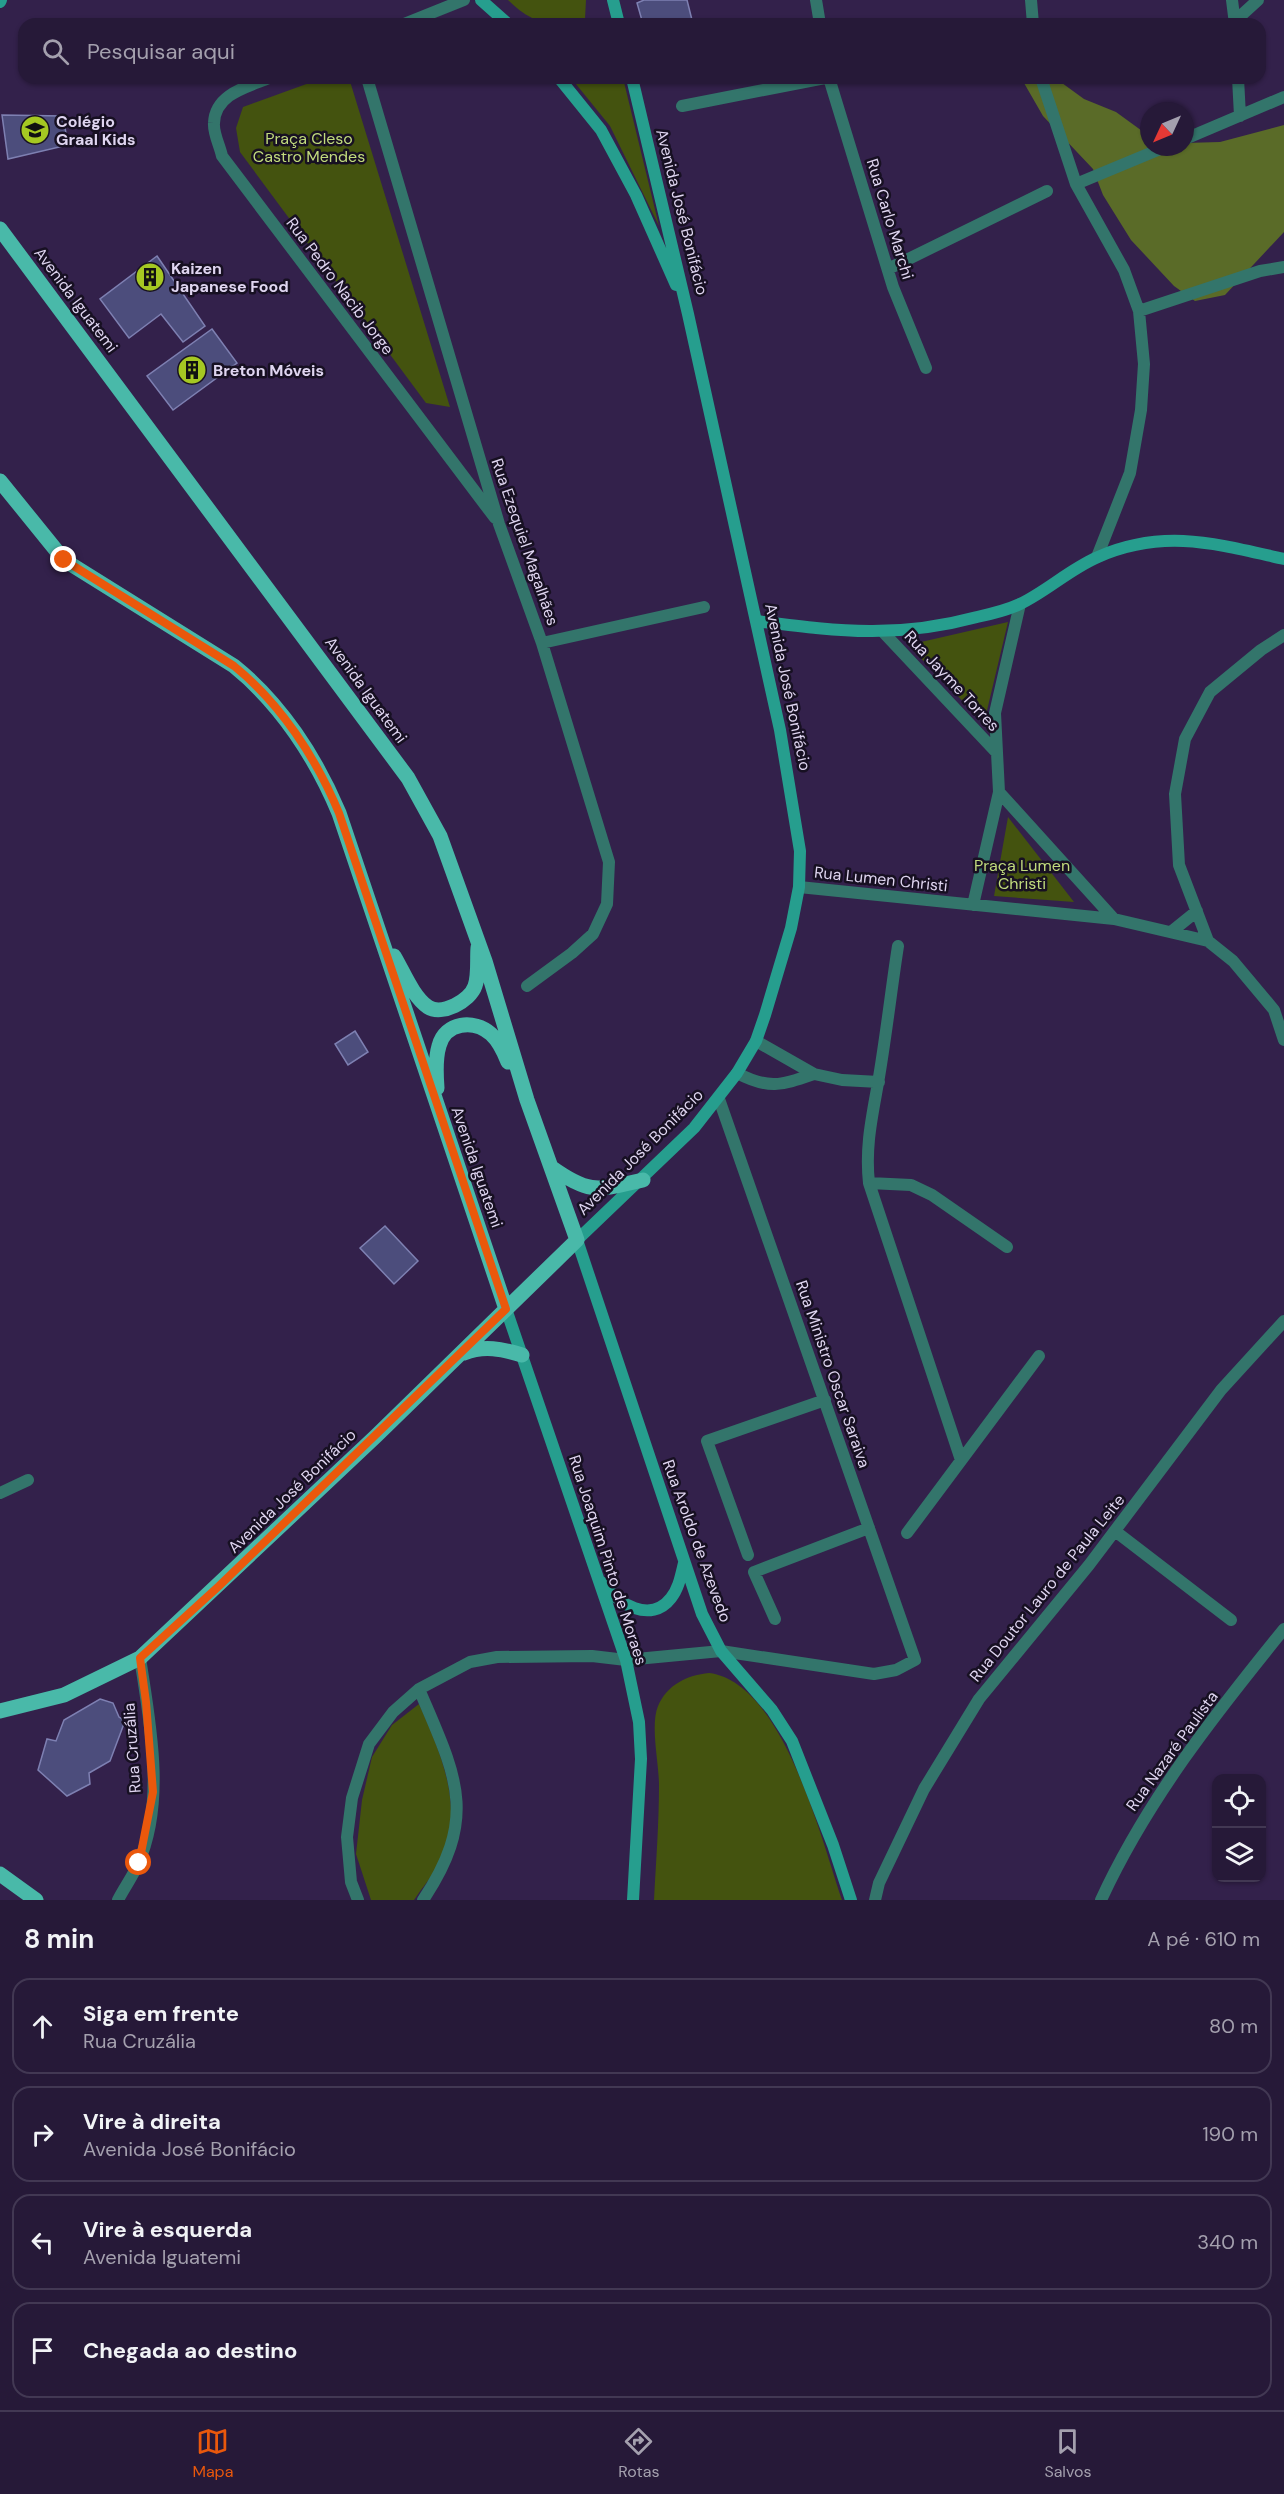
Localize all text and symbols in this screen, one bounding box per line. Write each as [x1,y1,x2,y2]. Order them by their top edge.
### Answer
search box [18,18,1266,84]
icon: search [39,35,72,68]
text: Pesquisar aqui [87,37,235,66]
north arrow [1140,102,1194,156]
place label: Colégio Graal Kids [56,111,136,150]
school or university icon: Colégio Graal Kids [19,114,51,146]
street label: Avenida José Bonifácio [651,127,713,297]
park label: Praça Cleso Castro Mendes [253,128,365,167]
street label: Rua Carlo Marchi [862,156,918,282]
street label: Rua Pedro Nacib Jorge [281,213,399,359]
street label: Avenida Iguatemi [30,243,122,357]
place label: Kaizen Japanese Food [171,258,289,297]
building icon: Kaizen Japanese Food [134,261,166,293]
building icon: Breton Móveis [176,354,208,386]
place label: Breton Móveis [213,360,324,381]
street label: Rua Ezequiel Magalhães [487,456,563,628]
route end [50,546,76,572]
street label: Avenida José Bonifácio [760,602,816,772]
street label: Rua Jayme Torres [900,626,1004,736]
street label: Avenida Iguatemi [320,633,412,747]
park label: Praça Lumen Christi [974,855,1070,894]
street label: Rua Lumen Christi [813,862,949,896]
street label: Avenida José Bonifácio [572,1084,708,1220]
street label: Avenida Iguatemi [446,1104,508,1230]
street label: Rua Ministro Oscar Saraiva [791,1277,875,1471]
street label: Avenida José Bonifácio [223,1424,361,1558]
street label: Rua Joaquim Pinto de Moraes [564,1452,652,1668]
street label: Rua Aroldo de Azevedo [658,1457,736,1625]
street label: Rua Doutor Lauro de Paula Leite [965,1490,1129,1686]
street label: Rua Nazaré Paulista [1121,1687,1223,1815]
street label: Rua Cruzália [118,1702,146,1794]
map controls [1212,1774,1266,1882]
button: locate [1212,1774,1266,1828]
button: layers [1212,1828,1266,1882]
route start [125,1849,151,1875]
text: 8 min [24,1922,94,1956]
text: A pé · 610 m [1147,1926,1260,1952]
text: Siga em frente [83,1999,239,2028]
icon: ahead [26,2010,59,2043]
text: 80 m [1209,2013,1258,2039]
text: Rua Cruzália [83,2028,196,2054]
text: Vire à direita [83,2107,221,2136]
icon: right [26,2118,59,2151]
text: 190 m [1202,2121,1258,2147]
text: Avenida José Bonifácio [83,2136,296,2162]
text: Vire à esquerda [83,2215,252,2244]
icon: left [26,2226,59,2259]
text: 340 m [1197,2229,1258,2255]
text: Avenida Iguatemi [83,2244,241,2270]
icon: arrive [26,2334,59,2367]
text: Chegada ao destino [83,2336,297,2365]
tab: Mapa [192,2425,233,2482]
tab: Rotas [618,2425,659,2482]
tab: Salvos [1044,2425,1092,2482]

